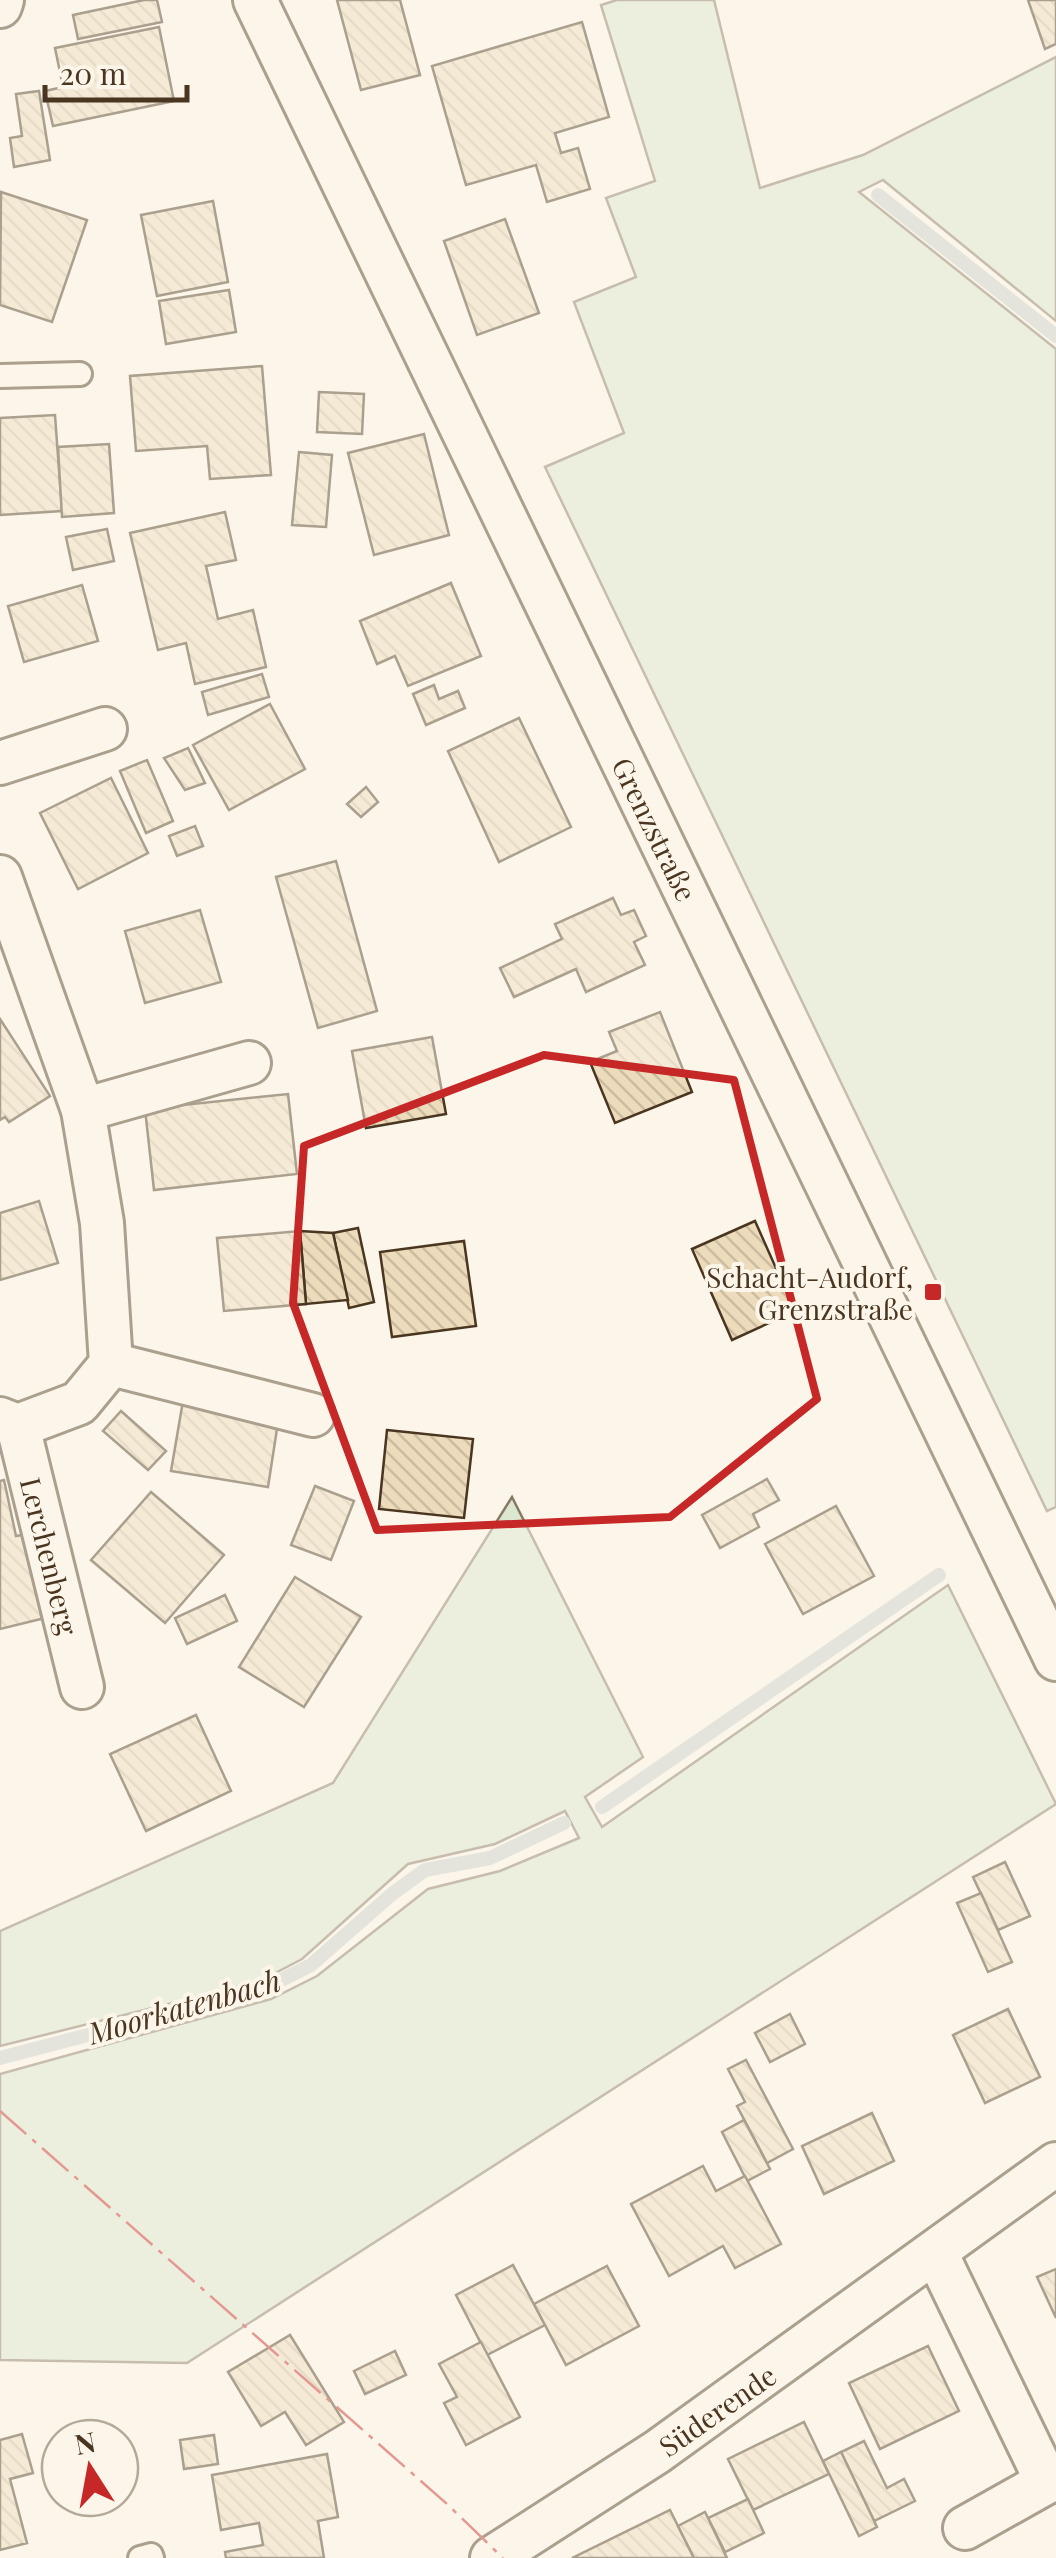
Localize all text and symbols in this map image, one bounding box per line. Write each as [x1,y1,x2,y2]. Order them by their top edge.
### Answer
scale bar [45,40,188,102]
text: 20 m [60,53,127,93]
street label: Grenzstraße [604,751,706,907]
place label: Schacht-Audorf, Grenzstraße [706,1258,913,1327]
marker: Schacht-Audorf, Grenzstraße [922,1281,944,1303]
street label: Lerchenberg [13,1474,87,1639]
water label: Moorkatenbach [81,1959,285,2053]
street label: Süderende [651,2356,783,2464]
north arrow [40,2418,140,2518]
text: N [71,2422,98,2462]

